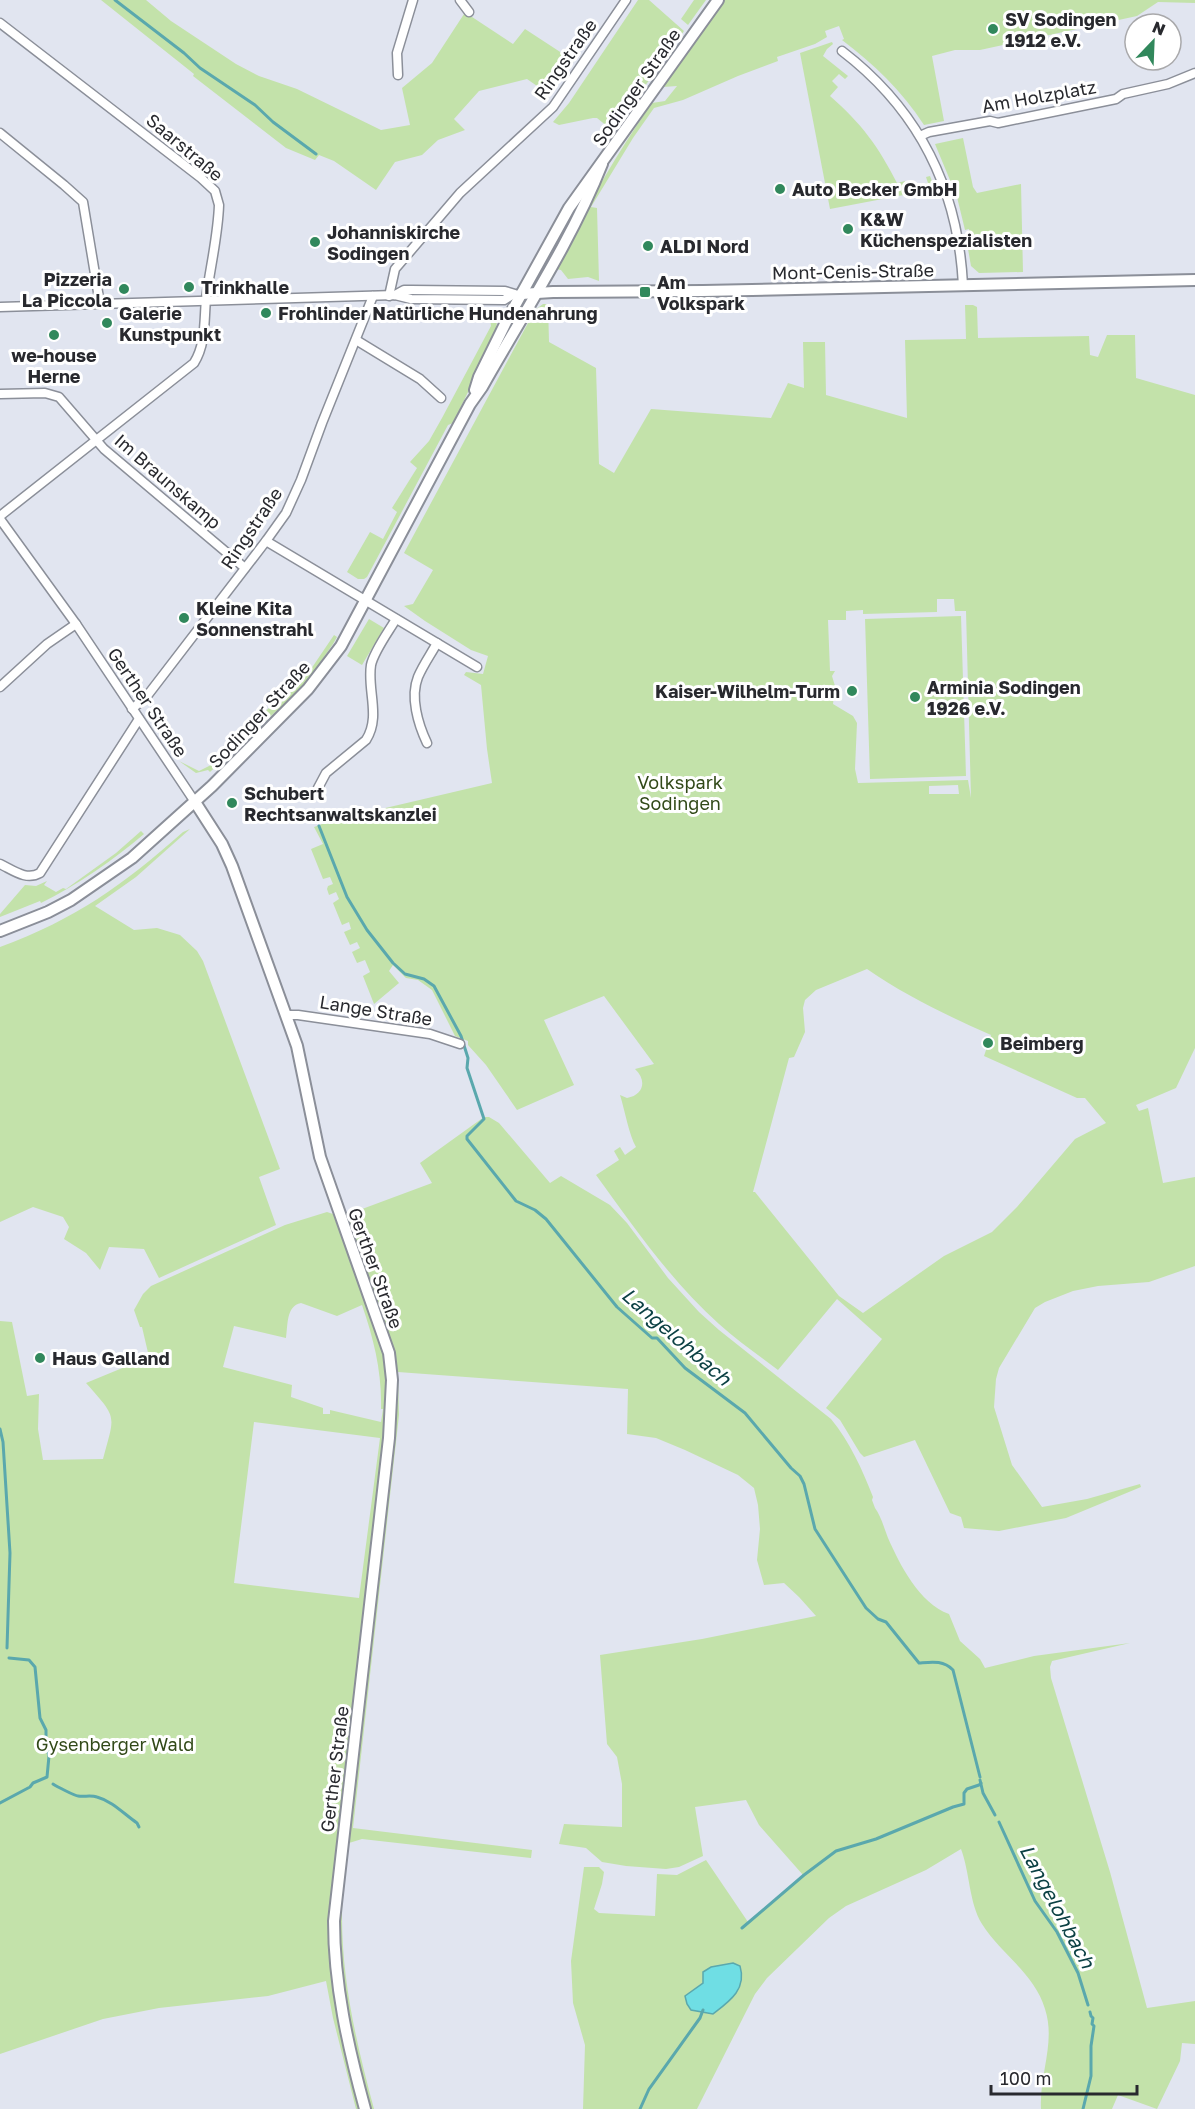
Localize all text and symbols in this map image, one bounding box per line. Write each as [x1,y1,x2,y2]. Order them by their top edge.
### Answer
place label: SV Sodingen 1912 e.V. [1005,8,1116,51]
north arrow [1123,12,1183,72]
street label: Ringstraße [529,14,601,104]
text: N [1149,17,1168,40]
marker: SV Sodingen 1912 e.V. [986,22,1000,36]
street label: Sodinger Straße [587,24,685,150]
street label: Am Holzplatz [980,75,1098,117]
street label: Saarstraße [142,109,228,185]
place label: Auto Becker GmbH [792,178,957,200]
marker: Auto Becker GmbH [773,182,787,196]
place label: K&W Küchenspezialisten [860,208,1032,251]
place label: Johanniskirche Sodingen [327,221,461,264]
marker: K&W Küchenspezialisten [841,222,855,236]
marker: Johanniskirche Sodingen [308,235,322,249]
place label: ALDI Nord [660,235,749,257]
marker: ALDI Nord [641,239,655,253]
street label: Mont-Cenis-Straße [772,259,934,283]
place label: Pizzeria La Piccola [22,268,112,311]
place label: Am Volkspark [657,271,745,314]
place label: Trinkhalle [201,276,290,298]
marker: Trinkhalle [182,280,196,294]
marker: Pizzeria La Piccola [117,282,131,296]
marker: Am Volkspark [638,285,652,299]
place label: Galerie Kunstpunkt [119,302,221,345]
place label: Frohlinder Natürliche Hundenahrung [278,302,597,324]
marker: Frohlinder Natürliche Hundenahrung [259,306,273,320]
marker: Galerie Kunstpunkt [100,316,114,330]
marker: we-house Herne [47,328,61,342]
place label: we-house Herne [11,344,97,387]
street label: Im Braunskamp [110,429,226,533]
street label: Ringstraße [216,483,286,573]
place label: Kleine Kita Sonnenstrahl [196,597,313,640]
marker: Kleine Kita Sonnenstrahl [177,611,191,625]
street label: Gerther Straße [103,643,193,761]
street label: Sodinger Straße [204,656,314,772]
place label: Arminia Sodingen 1926 e.V. [927,676,1081,719]
place label: Kaiser-Wilhelm-Turm [655,680,840,702]
marker: Kaiser-Wilhelm-Turm [845,684,859,698]
marker: Arminia Sodingen 1926 e.V. [908,690,922,704]
park label: Volkspark Sodingen [637,771,723,814]
place label: Schubert Rechtsanwaltskanzlei [244,782,437,825]
marker: Schubert Rechtsanwaltskanzlei [225,796,239,810]
street label: Lange Straße [318,990,434,1030]
place label: Beimberg [1000,1032,1084,1054]
marker: Beimberg [981,1036,995,1050]
street label: Gerther Straße [344,1205,408,1331]
water label: Langelohbach [617,1282,737,1391]
place label: Haus Galland [52,1347,170,1369]
marker: Haus Galland [33,1351,47,1365]
street label: Gerther Straße [315,1705,353,1833]
park label: Gysenberger Wald [36,1733,194,1755]
water label: Langelohbach [1015,1840,1101,1973]
scale bar [991,2058,1136,2096]
text: 100 m [1000,2067,1051,2089]

